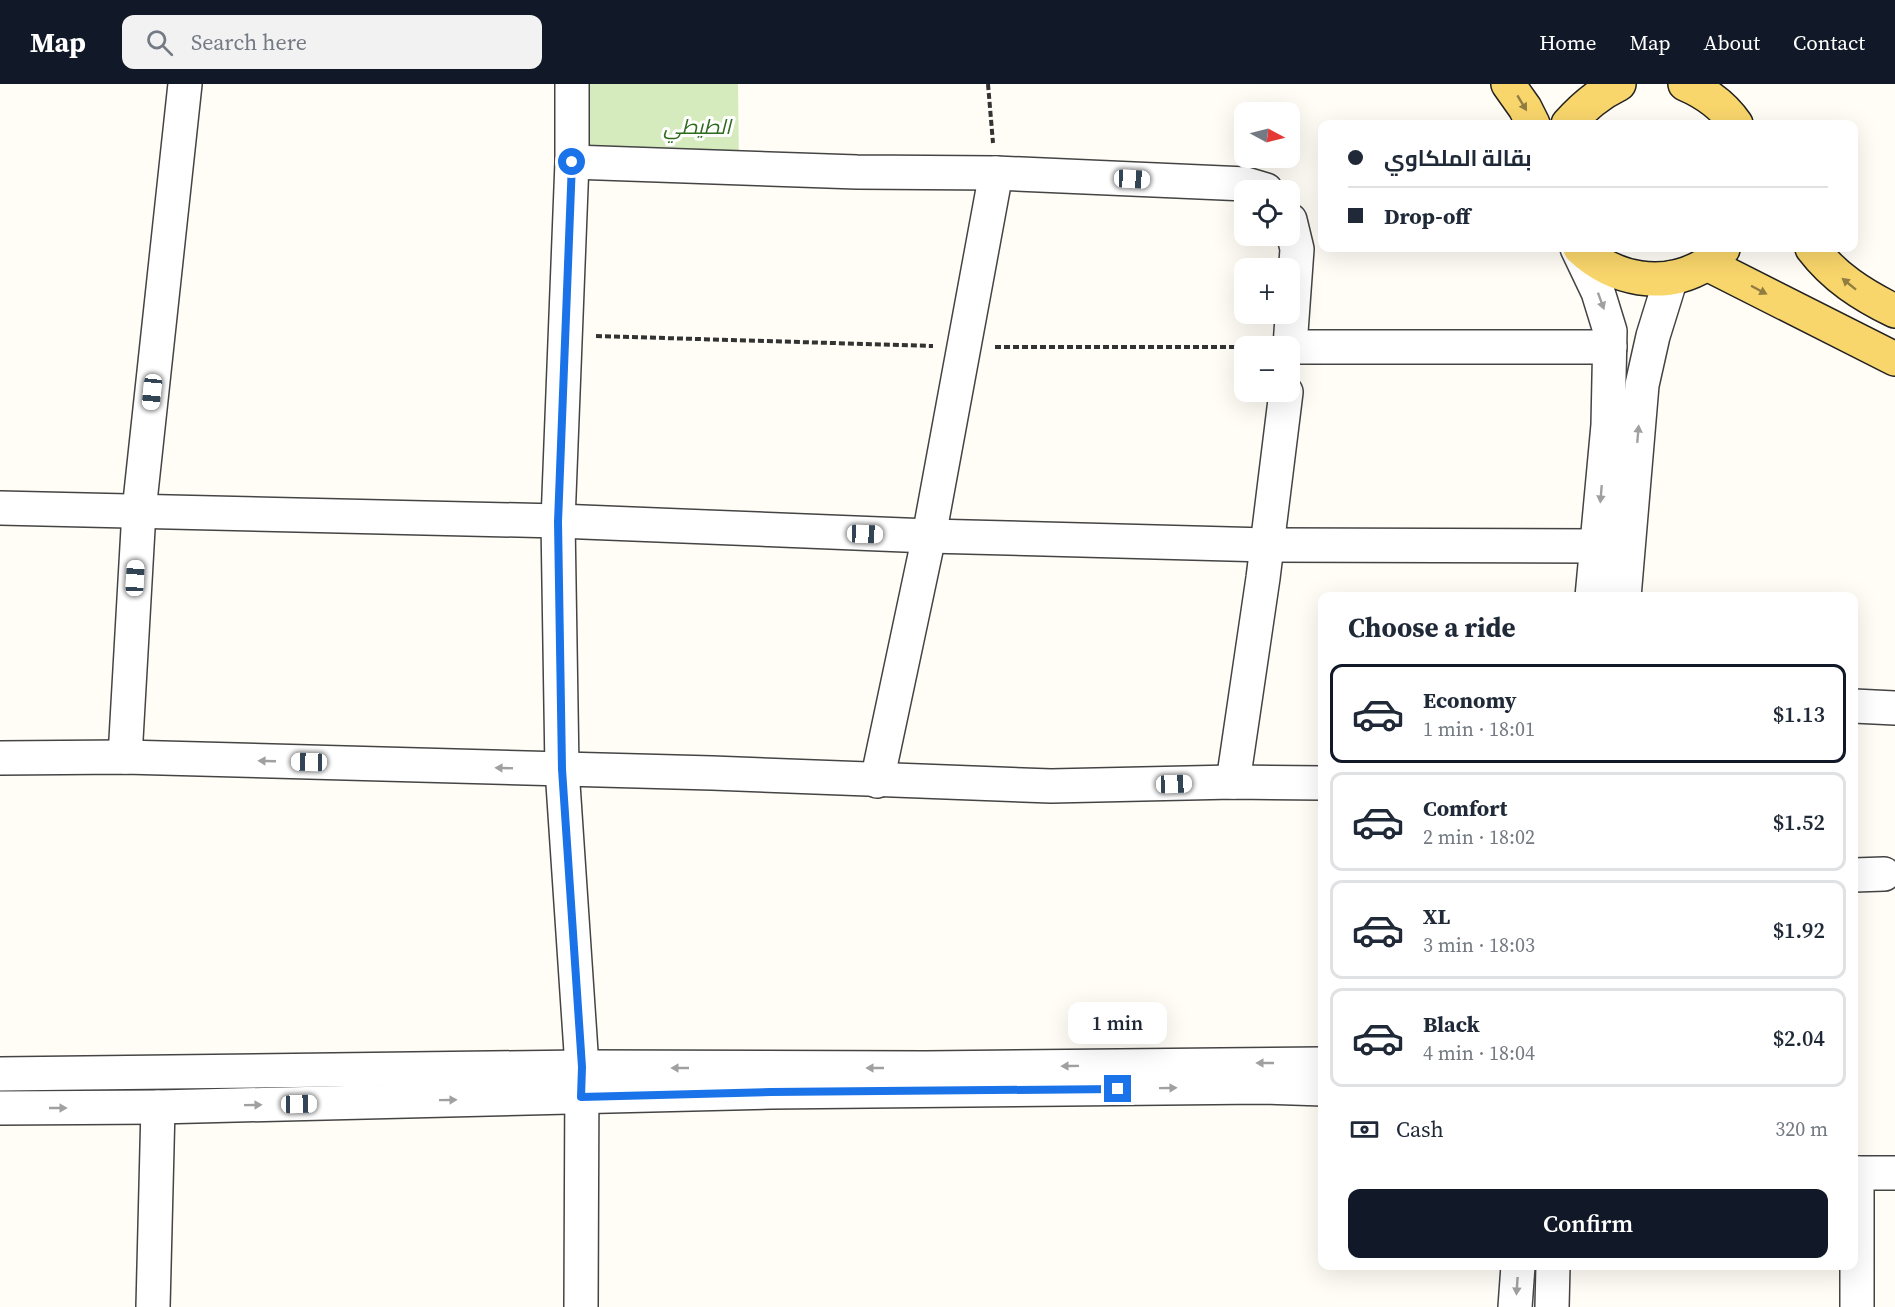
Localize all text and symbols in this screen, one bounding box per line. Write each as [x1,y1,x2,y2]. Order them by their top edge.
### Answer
search box [122,15,542,69]
text: Map [30,23,86,61]
icon: search [143,26,176,59]
text: Search here [191,27,307,57]
text: Home [1539,28,1597,57]
text: Map [1630,28,1671,57]
text: About [1704,28,1760,57]
text: Contact [1793,28,1865,57]
one-way arrow [1516,95,1527,111]
north arrow [1234,102,1300,168]
map controls [1234,102,1300,402]
park label: الطيطي [663,112,733,144]
text: بقالة الملكاوي [1384,143,1532,173]
route start [558,148,585,175]
car [1114,169,1150,189]
button: locate [1234,180,1300,246]
text: Drop-off [1384,201,1470,231]
button: + [1234,258,1300,324]
one-way arrow [1842,279,1857,291]
one-way arrow [1751,285,1768,295]
one-way arrow [1597,292,1607,310]
button: − [1234,336,1300,402]
car [141,373,163,411]
one-way arrow [1633,425,1643,444]
one-way arrow [1597,485,1606,504]
car [847,524,883,544]
car [125,560,145,596]
text: Choose a ride [1348,609,1516,646]
text: Economy [1423,685,1517,715]
icon: car [1351,687,1405,741]
text: $1.13 [1773,699,1825,729]
text: 1 min · 18:01 [1423,715,1535,743]
car [291,753,327,771]
one-way arrow [257,757,276,766]
one-way arrow [494,763,513,773]
car [1156,774,1192,794]
text: Comfort [1423,793,1507,823]
icon: car [1351,795,1405,849]
text: $1.52 [1773,807,1825,837]
text: 2 min · 18:02 [1423,823,1535,851]
text: XL [1423,901,1450,931]
icon: car [1351,903,1405,957]
text: $1.92 [1773,915,1825,945]
text: 3 min · 18:03 [1423,931,1535,959]
callout: 1 min [1068,1002,1168,1044]
text: 1 min [1092,1009,1143,1037]
text: Black [1423,1009,1480,1039]
icon: car [1351,1011,1405,1065]
text: $2.04 [1773,1023,1825,1053]
text: 4 min · 18:04 [1423,1039,1535,1067]
one-way arrow [1255,1058,1274,1068]
one-way arrow [1060,1061,1079,1071]
one-way arrow [670,1063,689,1073]
one-way arrow [865,1063,884,1073]
route end [1104,1075,1131,1102]
one-way arrow [1159,1084,1178,1093]
car [281,1095,317,1113]
one-way arrow [439,1095,458,1105]
one-way arrow [244,1100,263,1109]
one-way arrow [49,1103,68,1112]
icon: cash [1348,1113,1381,1146]
text: Cash [1396,1114,1444,1144]
text: 320 m [1775,1115,1828,1143]
button: Confirm [1348,1189,1828,1258]
one-way arrow [1512,1277,1521,1296]

